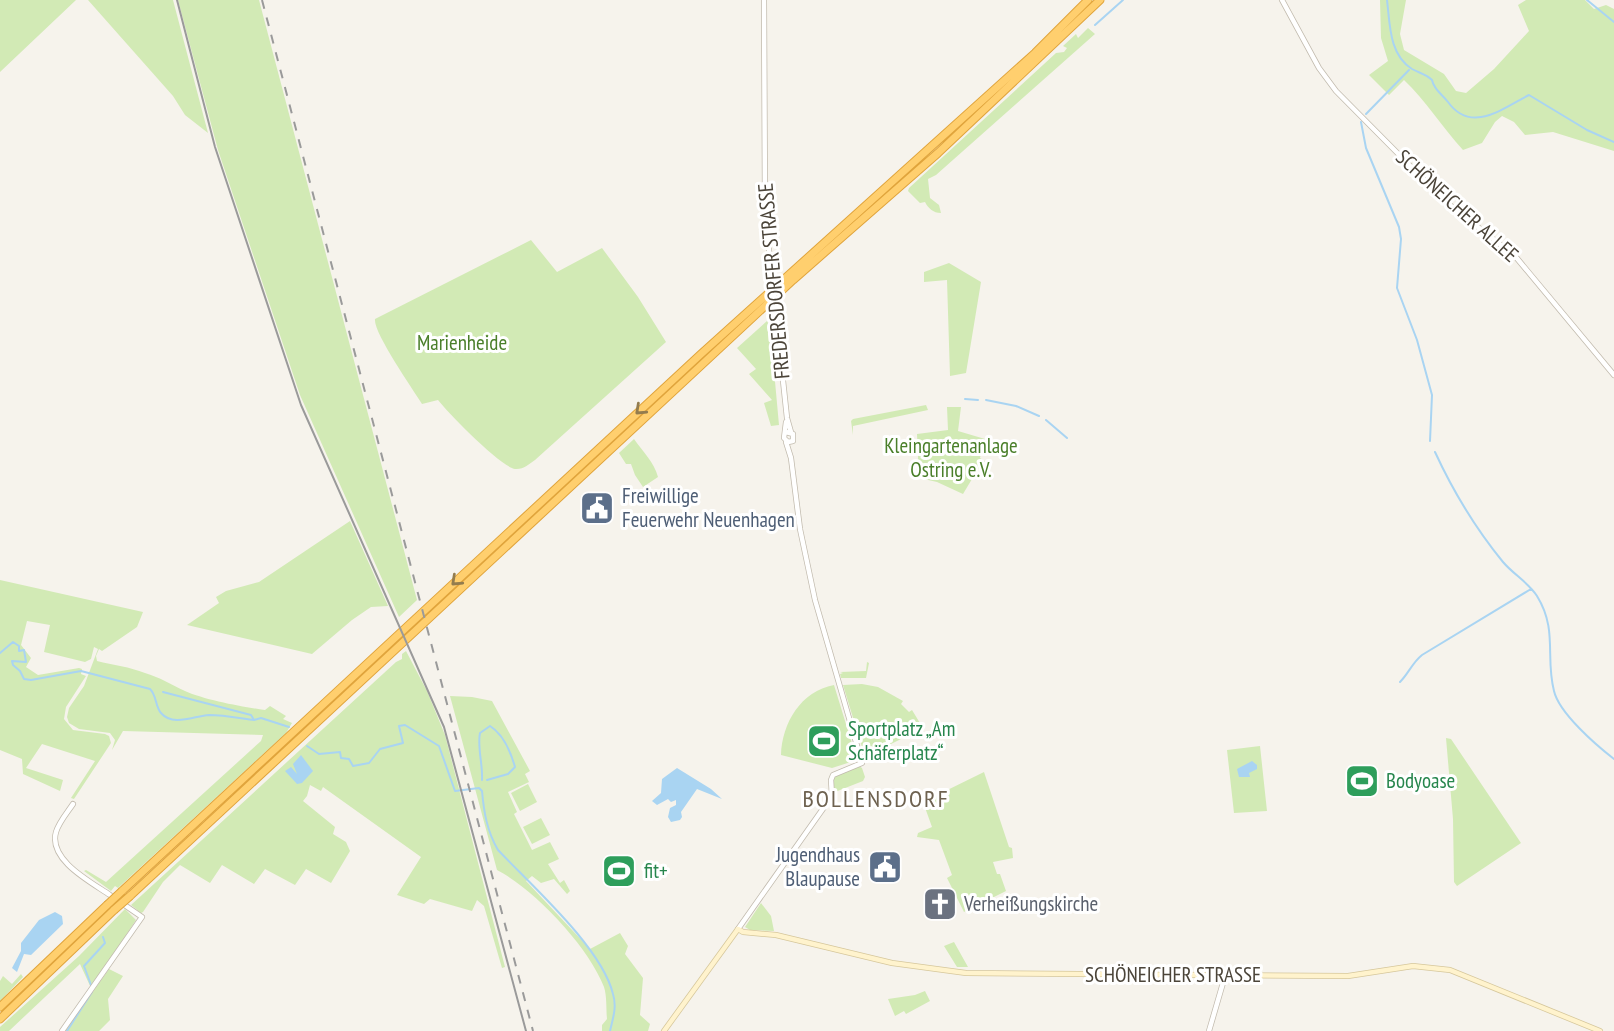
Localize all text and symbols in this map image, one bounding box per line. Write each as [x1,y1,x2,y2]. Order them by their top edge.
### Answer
street label: SCHÖNEICHER ALLEE [1390,143,1524,268]
street label: FREDERSDORFER STRASSE [751,182,796,380]
park label: Marienheide [417,329,507,356]
one-way arrow [635,402,648,414]
park label: Kleingartenanlage Ostring e.V. [884,432,1018,483]
place label: Freiwillige Feuerwehr Neuenhagen [622,482,795,533]
public building icon: Freiwillige Feuerwehr Neuenhagen [578,489,616,527]
one-way arrow [451,573,464,586]
place label: Sportplatz „Am Schäferplatz“ [848,715,955,766]
sports icon: Sportplatz „Am Schäferplatz“ [805,722,843,760]
sports icon: Bodyoase [1343,762,1381,800]
place label: Bodyoase [1386,767,1455,794]
district label: BOLLENSDORF [802,783,950,814]
place label: Jugendhaus Blaupause [775,841,860,892]
public building icon: Jugendhaus Blaupause [866,848,904,886]
sports icon: fit+ [600,852,638,890]
place label: fit+ [644,857,668,884]
church icon: Verheißungskirche [921,885,959,923]
place label: Verheißungskirche [963,890,1098,917]
street label: SCHÖNEICHER STRASSE [1085,961,1261,988]

